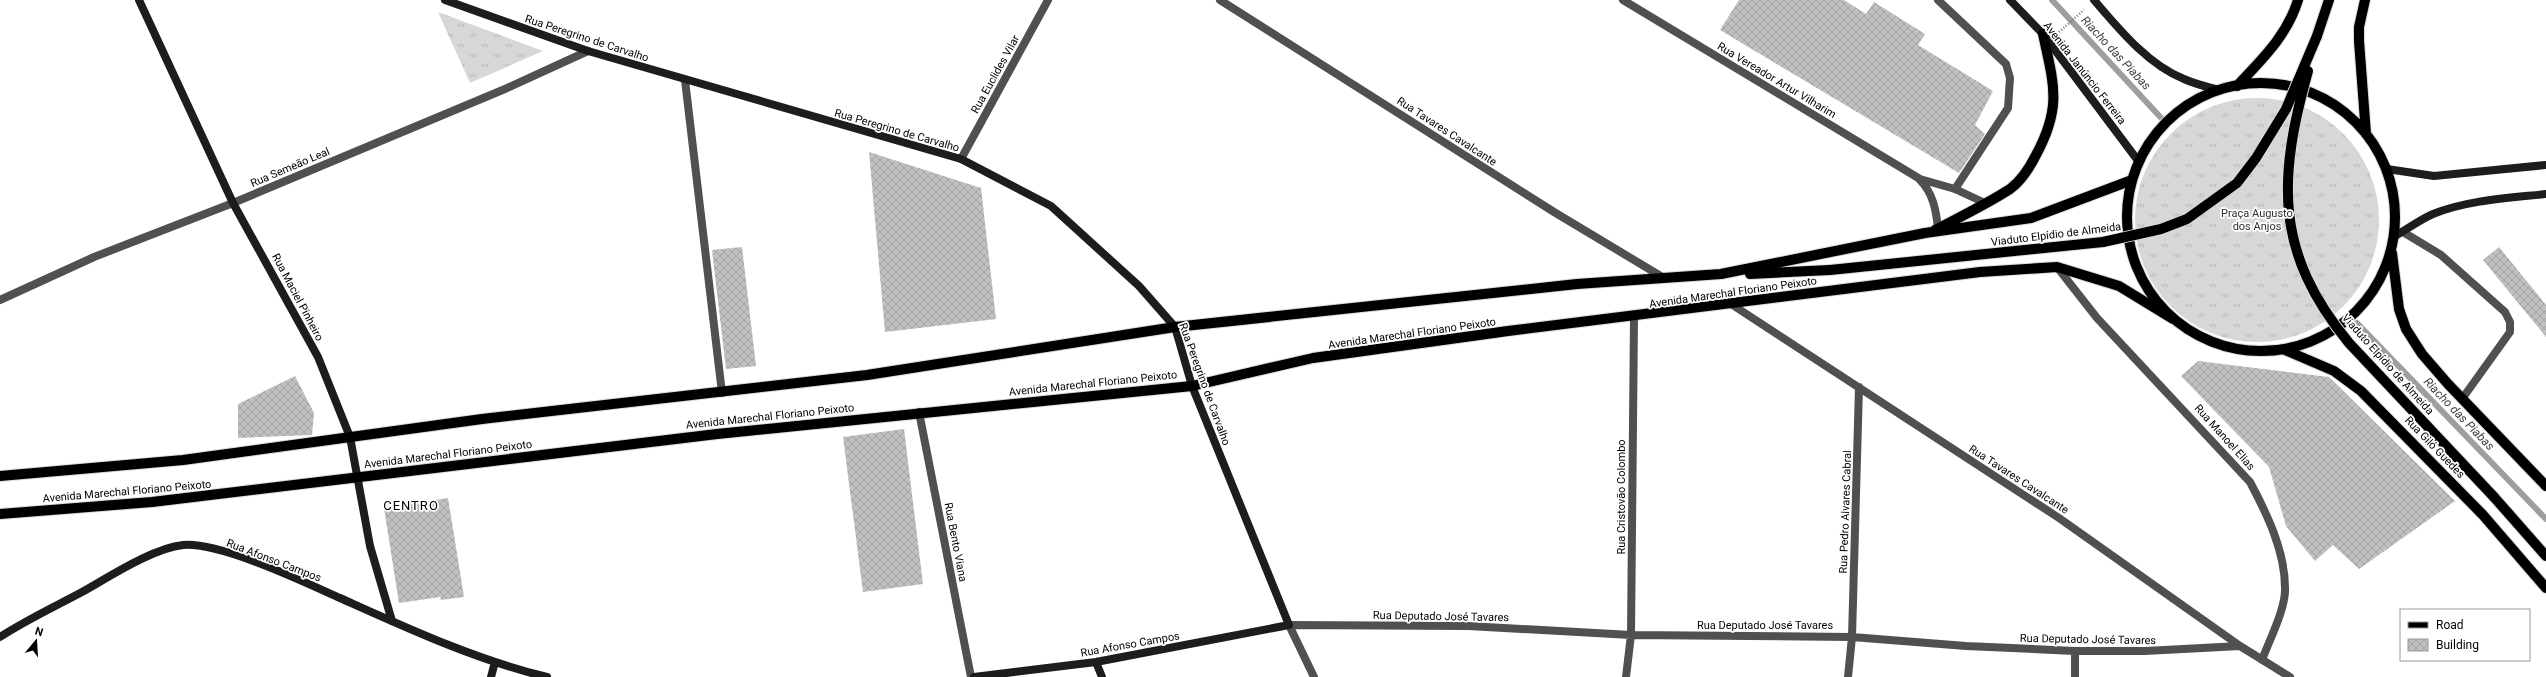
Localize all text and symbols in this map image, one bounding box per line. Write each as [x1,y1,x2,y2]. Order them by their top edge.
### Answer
street label: Rua Peregrino de Carvalho [523,12,650,65]
water label: Riacho das Piabas [2078,13,2154,93]
street label: Avenida Janúncio Ferreira [2041,19,2129,127]
street label: Rua Euclides Vilar [969,33,1022,116]
street label: Rua Vereador Artur Vilharim [1715,40,1838,121]
street label: Rua Tavares Cavalcante [1394,94,1499,169]
street label: Rua Peregrino de Carvalho [833,106,961,155]
street label: Rua Semeão Leal [249,145,332,190]
park label: Praça Augusto dos Anjos [2221,207,2293,233]
street label: Viaduto Elpídio de Almeida [1990,220,2122,249]
street label: Rua Maciel Pinheiro [269,251,326,343]
street label: Avenida Marechal Floriano Peixoto [1648,274,1818,311]
street label: Viaduto Elpídio de Almeida [2339,311,2436,417]
street label: Avenida Marechal Floriano Peixoto [1327,315,1497,352]
street label: Rua Peregrino de Carvalho [1176,321,1233,447]
street label: Avenida Marechal Floriano Peixoto [1008,368,1178,399]
water label: Riacho das Piabas [2421,375,2497,453]
street label: Avenida Marechal Floriano Peixoto [685,401,855,432]
street label: Rua Manoel Elias [2192,402,2258,473]
street label: Rua Giló Guedes [2402,414,2467,481]
street label: Avenida Marechal Floriano Peixoto [363,438,533,471]
street label: Rua Cristovão Colombo [1615,439,1628,555]
street label: Rua Tavares Cavalcante [1966,442,2071,517]
street label: Rua Pedro Alvares Cabral [1837,450,1854,574]
street label: Avenida Marechal Floriano Peixoto [42,478,212,505]
district label: CENTRO [383,498,439,513]
street label: Rua Bento Viana [941,501,970,583]
street label: Rua Afonso Campos [225,536,323,585]
street label: Rua Deputado José Tavares [1373,609,1510,624]
legend [2400,609,2530,661]
text: Road [2436,618,2464,632]
street label: Rua Deputado José Tavares [1697,619,1833,632]
north arrow [16,621,56,661]
text: N [33,625,45,639]
street label: Rua Afonso Campos [1079,629,1181,660]
street label: Rua Deputado José Tavares [2020,632,2157,647]
text: Building [2436,638,2479,652]

